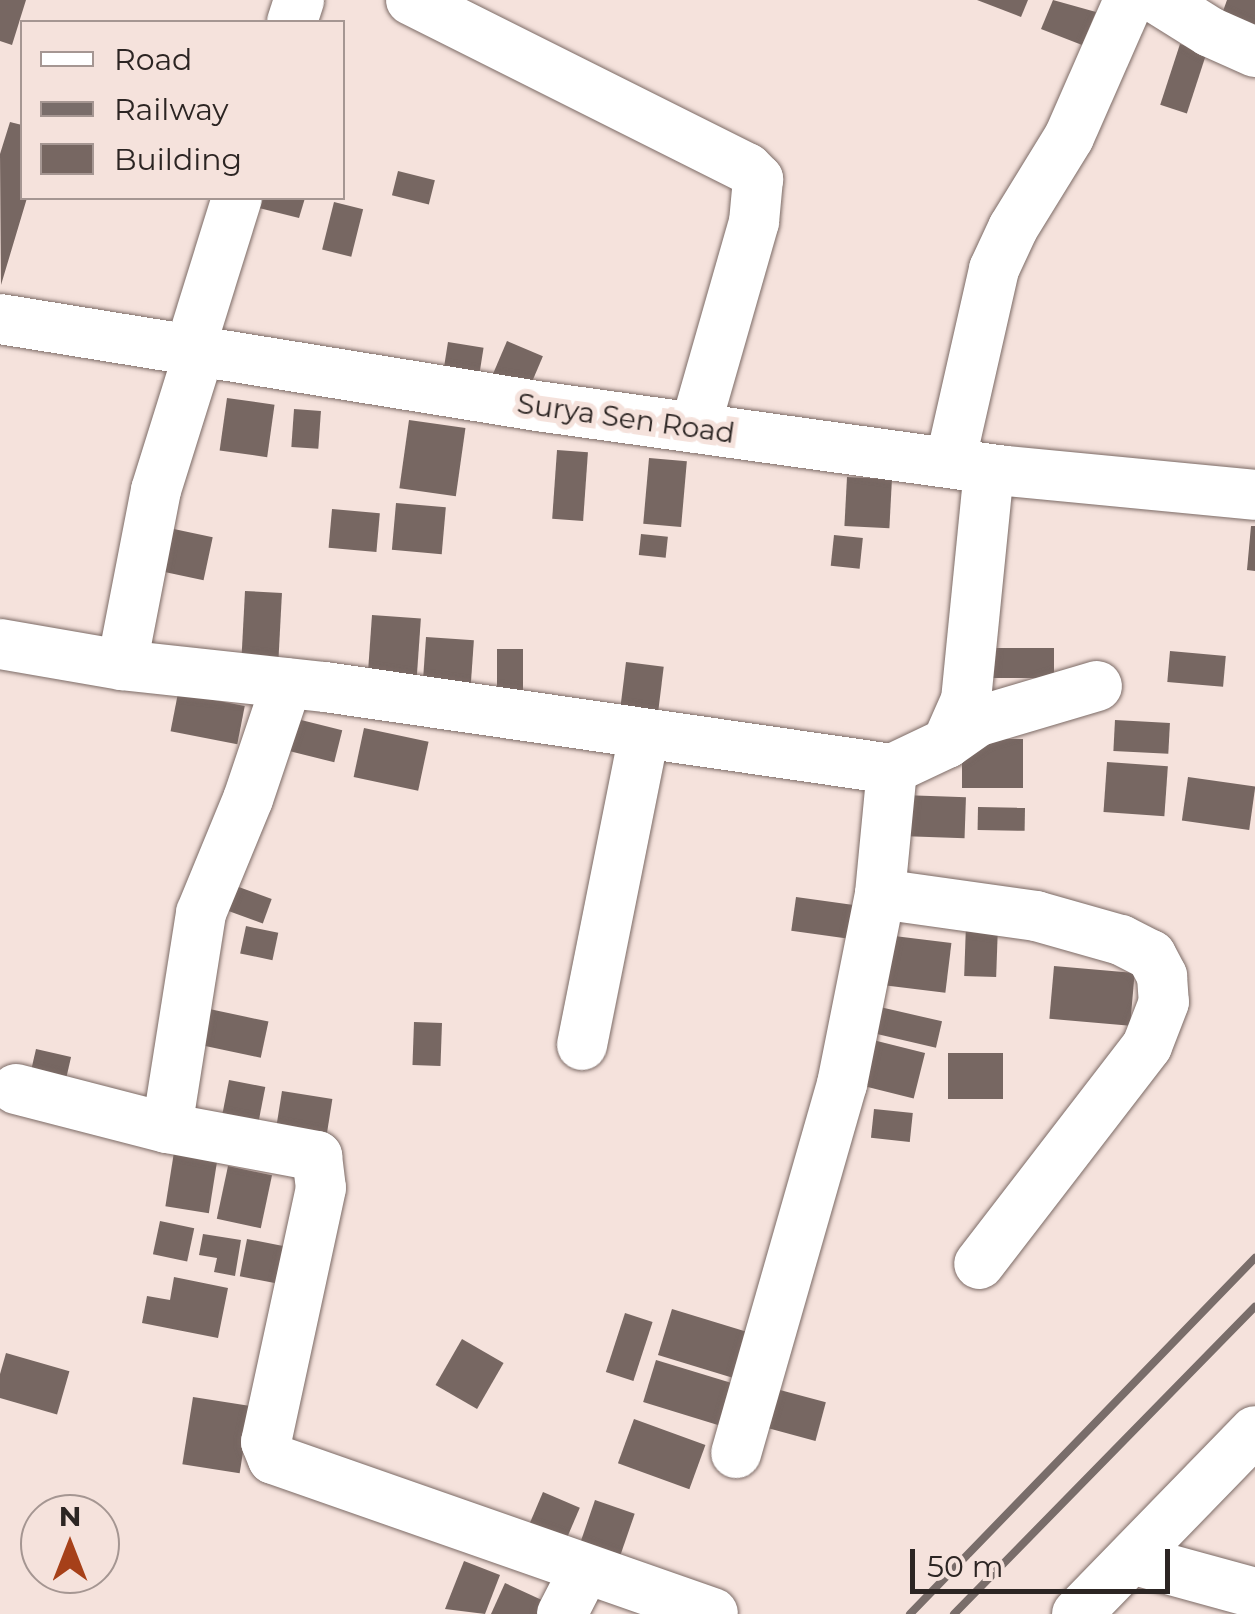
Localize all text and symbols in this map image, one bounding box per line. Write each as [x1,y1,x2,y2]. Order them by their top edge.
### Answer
legend [20,20,345,200]
text: Road [114,41,192,78]
text: Railway [114,91,229,128]
text: Building [114,141,242,178]
street label: Surya Sen Road [515,386,737,450]
north arrow [20,1494,120,1594]
text: N [59,1499,81,1533]
scale bar [915,1529,1175,1591]
text: 50 m [927,1548,1004,1585]

